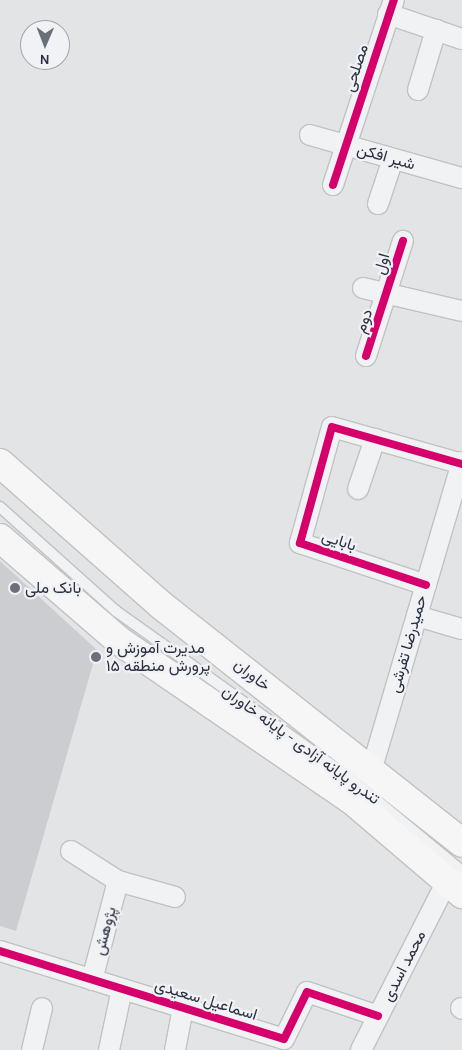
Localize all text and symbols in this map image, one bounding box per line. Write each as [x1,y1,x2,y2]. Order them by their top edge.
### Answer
north arrow [20,20,70,70]
street label: مصلحی [339,42,373,94]
text: N [40,51,50,68]
street label: شیر افکن [355,140,417,174]
street label: اول [370,251,394,277]
street label: دوم [351,306,377,336]
street label: بابایی [319,526,359,556]
place label: بانک ملی [25,578,81,598]
marker: بانک ملی [9,582,21,594]
street label: حمیدرضا تفرشی [385,593,431,695]
place label: مدیرت آموزش و پرورش منطقه ۱۵ [106,638,210,676]
marker: مدیرت آموزش و پرورش منطقه ۱۵ [90,651,102,663]
street label: خاوران [230,655,274,695]
street label: تندرو پایانه آزادی - پایانه خاوران [218,681,384,809]
street label: پژوهش [89,905,121,957]
street label: محمد اسدی [378,927,430,1005]
street label: اسماعیل سعیدی [152,975,260,1025]

